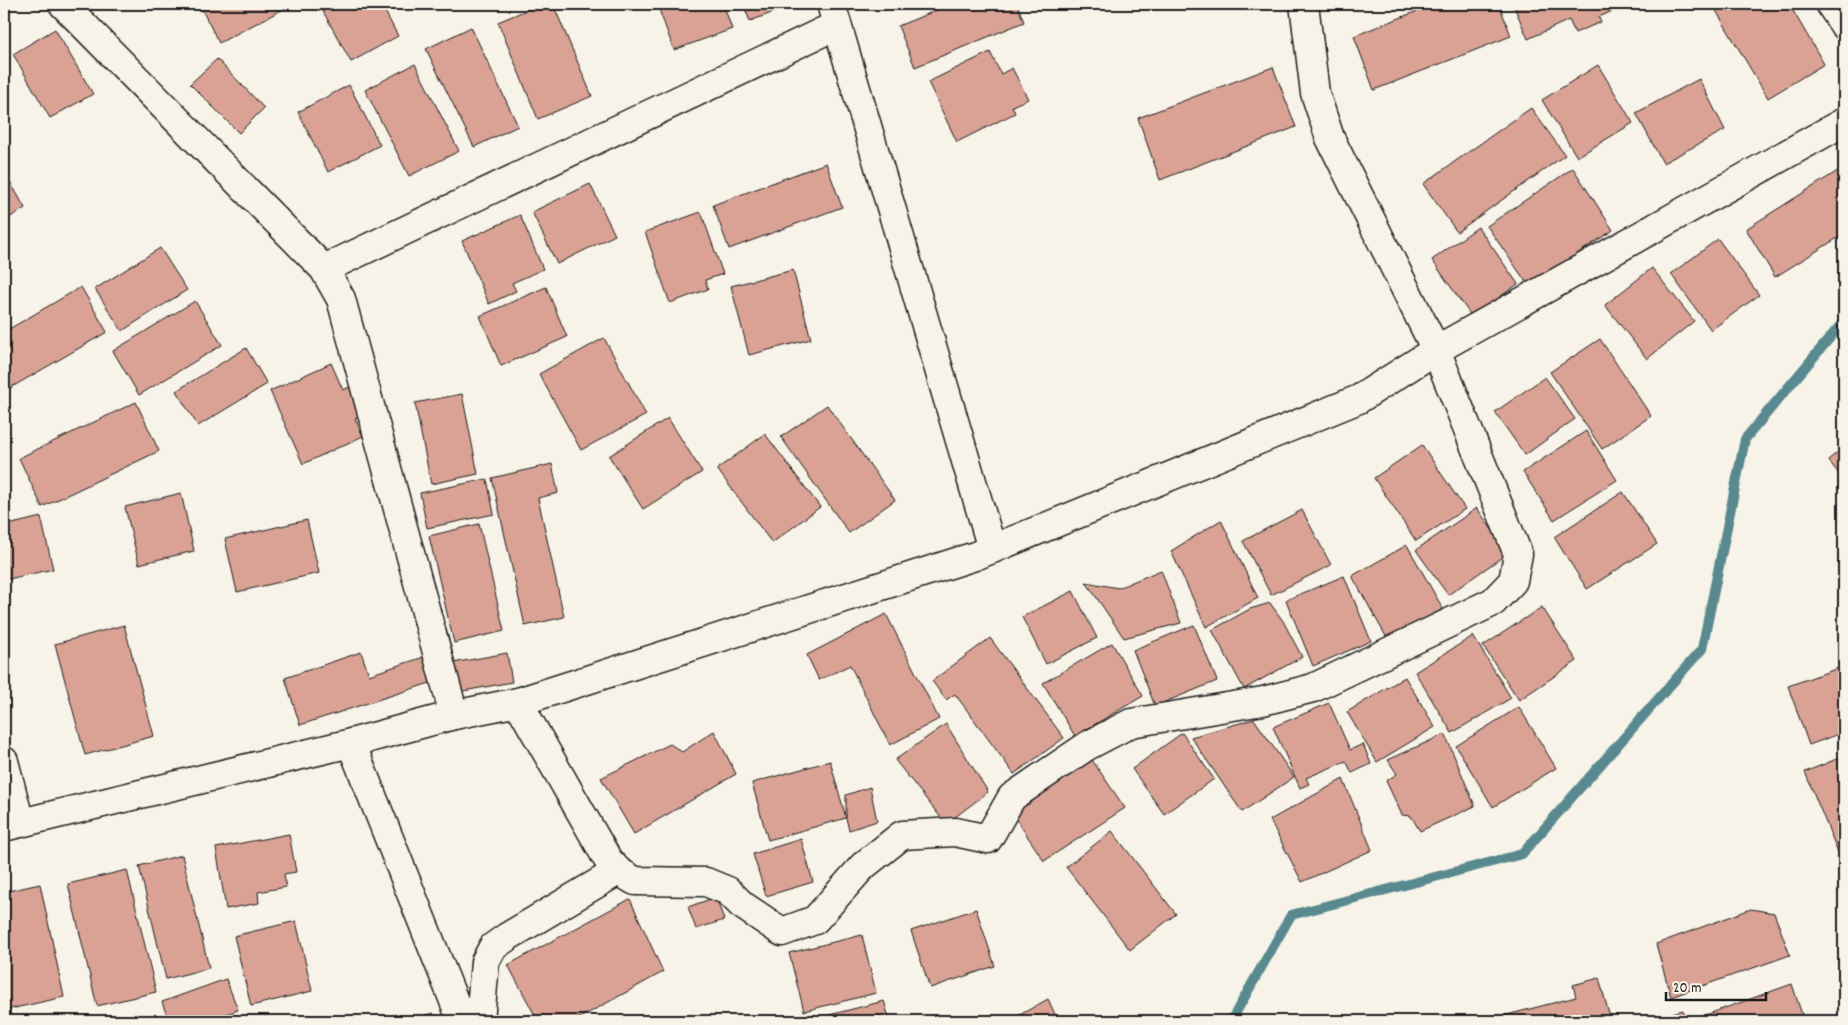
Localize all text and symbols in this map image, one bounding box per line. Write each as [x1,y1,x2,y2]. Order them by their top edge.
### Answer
scale bar [1666,970,1766,1002]
text: 20 m [1673,978,1701,1000]

